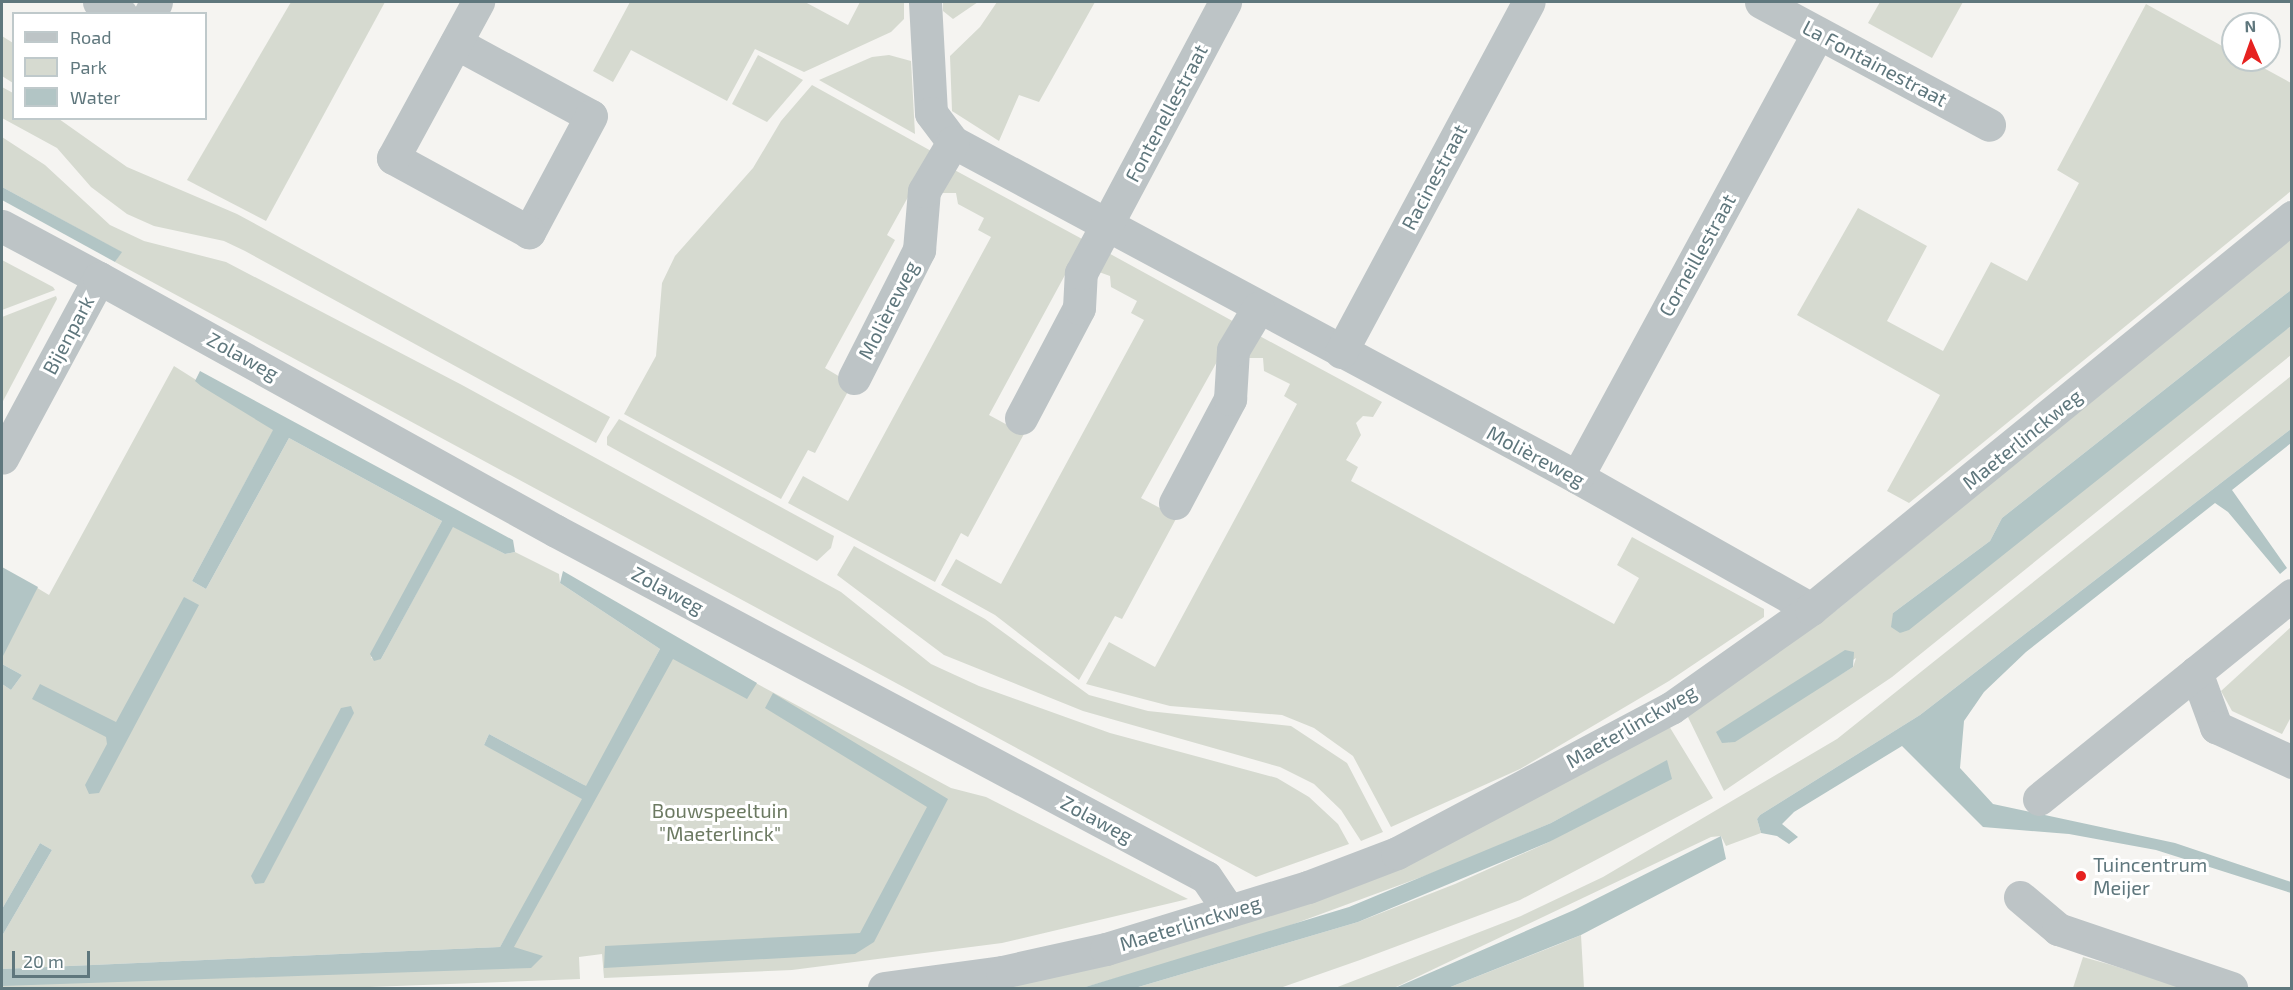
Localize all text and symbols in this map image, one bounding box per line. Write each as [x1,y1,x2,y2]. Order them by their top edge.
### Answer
legend [12,12,207,120]
north arrow [2221,12,2281,72]
street label: La Fontainestraat [1799,15,1951,111]
text: N [2244,16,2257,35]
text: Road [70,26,111,48]
street label: Fontenellestraat [1120,40,1212,186]
text: Park [70,56,107,78]
text: Water [70,86,120,108]
street label: Racinestraat [1396,120,1472,234]
street label: Corneillestraat [1654,190,1740,320]
street label: Molièreweg [853,257,923,363]
street label: Bijenpark [37,292,99,378]
street label: Zolaweg [203,327,283,385]
street label: Maeterlinckweg [1958,384,2086,494]
street label: Molièreweg [1483,420,1589,492]
street label: Zolaweg [628,561,708,619]
street label: Maeterlinckweg [1562,679,1700,773]
street label: Zolaweg [1057,790,1137,848]
park label: Bouwspeeltuin "Maeterlinck" [652,798,788,845]
place label: Tuincentrum Meijer [2093,852,2207,899]
marker: Tuincentrum Meijer [2074,869,2088,883]
street label: Maeterlinckweg [1116,890,1264,956]
scale bar [15,939,93,977]
text: 20 m [23,950,64,972]

